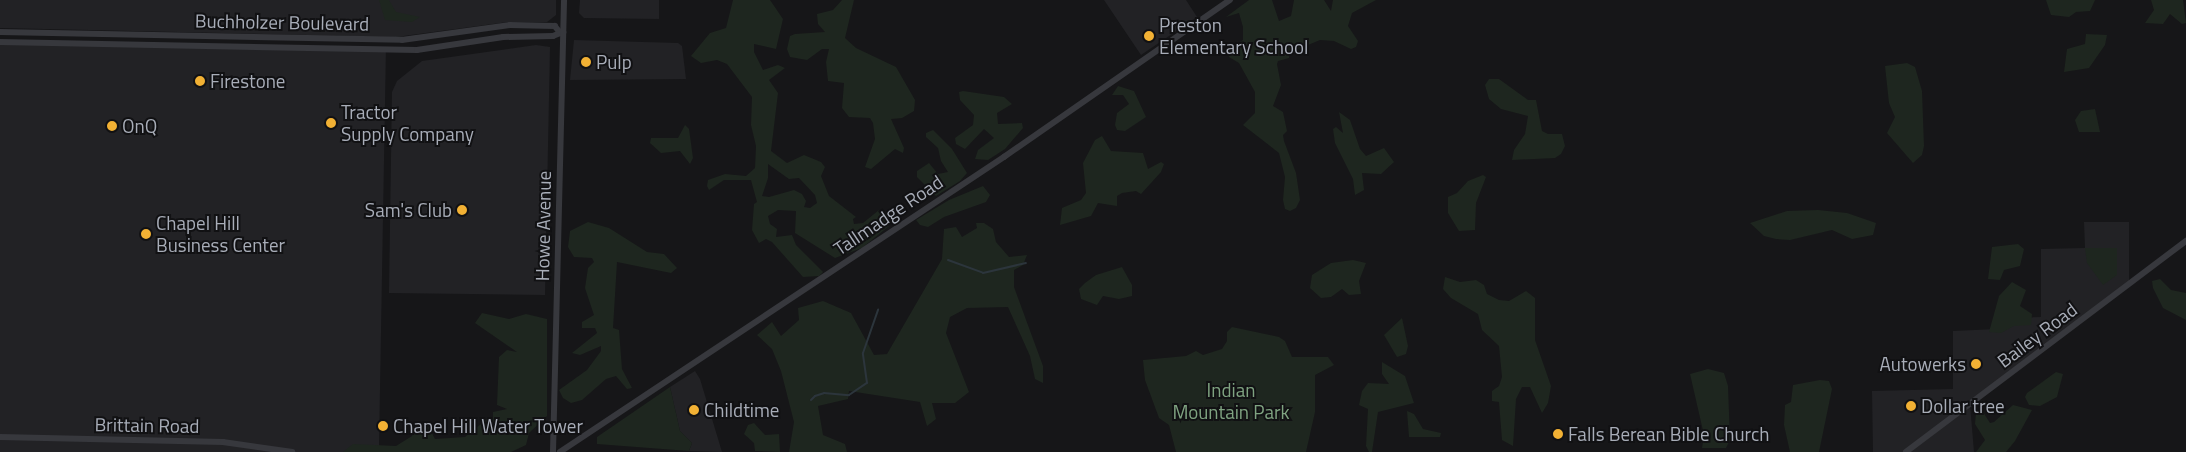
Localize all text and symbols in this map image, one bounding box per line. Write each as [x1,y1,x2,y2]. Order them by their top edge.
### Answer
street label: Buchholzer Boulevard [195,9,369,35]
place label: Preston Elementary School [1159,14,1308,58]
marker: Preston Elementary School [1143,30,1155,42]
place label: Pulp [596,51,632,73]
marker: Pulp [580,56,592,68]
place label: Firestone [210,70,285,92]
marker: Firestone [194,75,206,87]
place label: Tractor Supply Company [341,101,474,145]
place label: OnQ [122,115,157,137]
marker: Tractor Supply Company [325,117,337,129]
marker: OnQ [106,120,118,132]
street label: Tallmadge Road [829,170,947,260]
street label: Howe Avenue [531,171,555,281]
place label: Sam's Club [365,199,452,221]
marker: Sam's Club [456,204,468,216]
place label: Chapel Hill Business Center [156,212,285,256]
marker: Chapel Hill Business Center [140,228,152,240]
street label: Bailey Road [1993,298,2081,372]
place label: Autowerks [1879,353,1966,375]
marker: Autowerks [1970,358,1982,370]
park label: Indian Mountain Park [1172,379,1290,423]
place label: Dollar tree [1921,395,2005,417]
place label: Childtime [704,399,779,421]
marker: Dollar tree [1905,400,1917,412]
marker: Childtime [688,404,700,416]
street label: Brittain Road [94,413,200,437]
place label: Chapel Hill Water Tower [393,415,583,437]
marker: Chapel Hill Water Tower [377,420,389,432]
place label: Falls Berean Bible Church [1568,423,1769,445]
marker: Falls Berean Bible Church [1552,428,1564,440]

